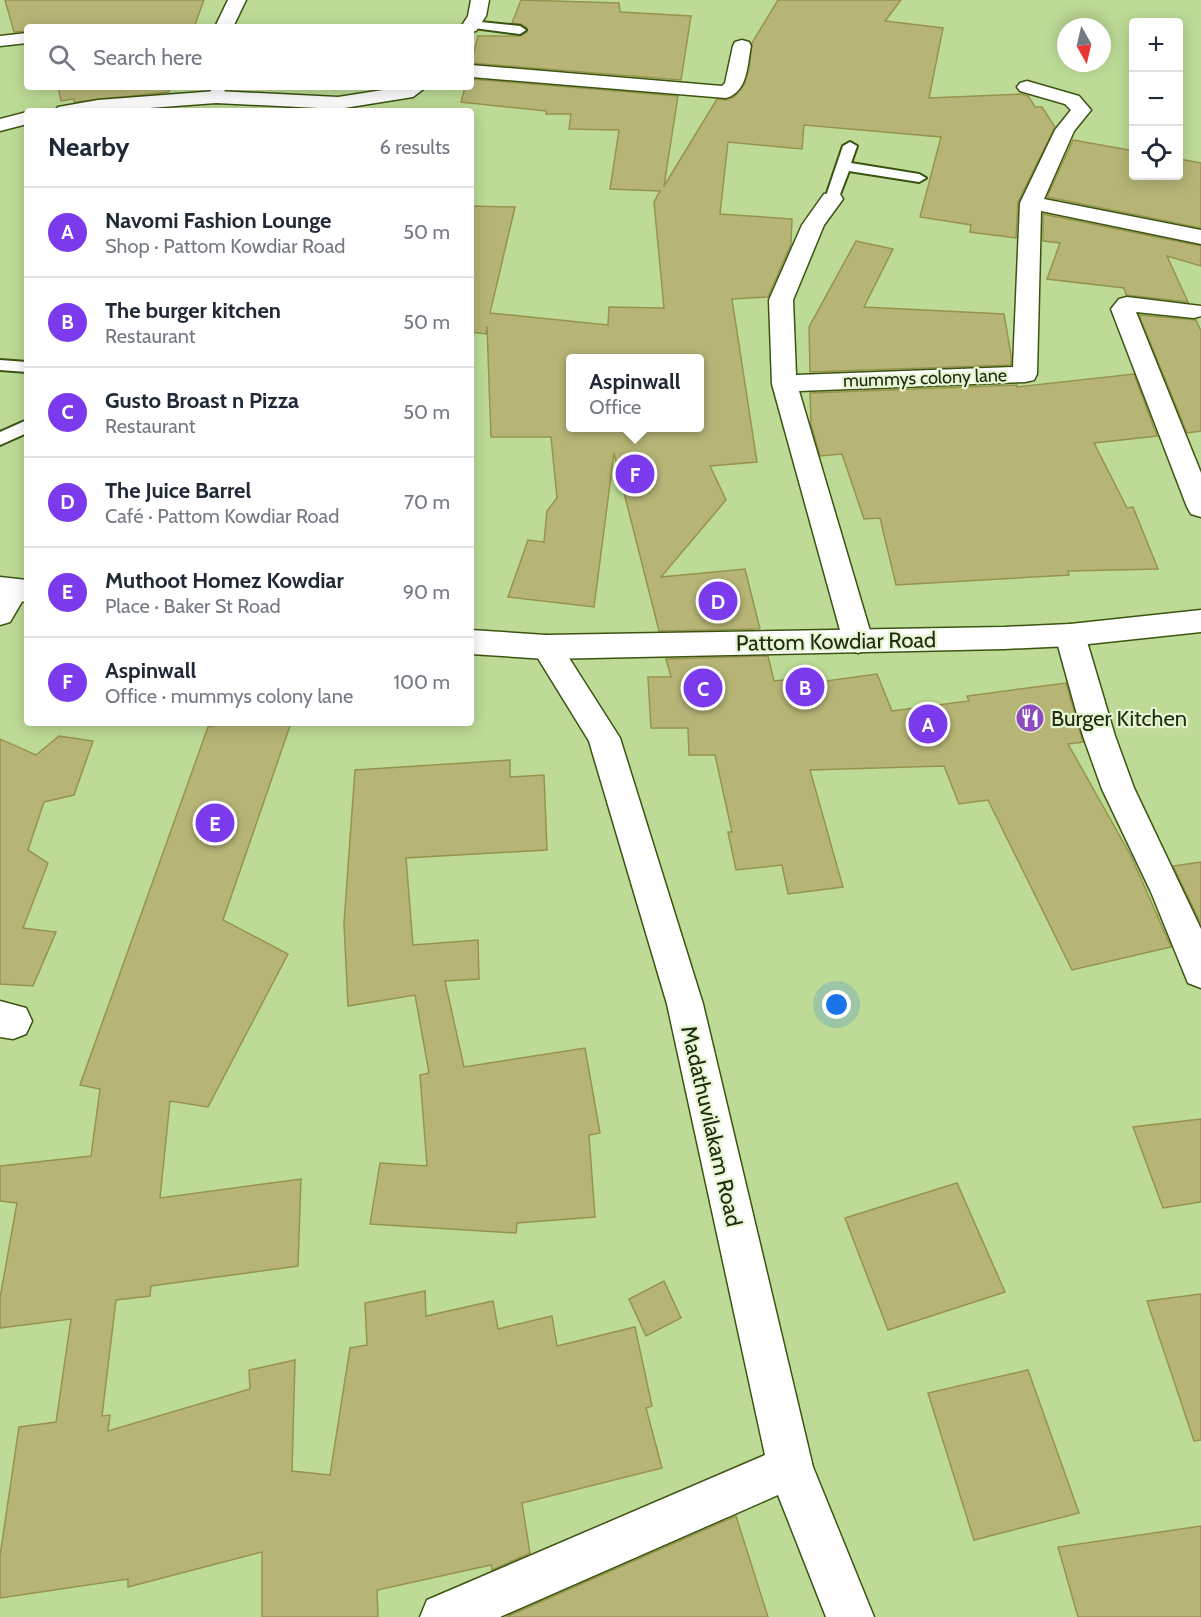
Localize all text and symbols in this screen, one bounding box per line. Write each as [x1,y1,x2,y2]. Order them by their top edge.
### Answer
north arrow [1057,18,1111,72]
map controls [1129,18,1183,180]
button: + [1129,18,1183,72]
search box [24,24,474,90]
icon: search [45,41,78,74]
text: Search here [93,44,202,71]
button: − [1129,72,1183,126]
button: locate [1129,126,1183,180]
text: Nearby [48,131,129,163]
text: 6 results [379,135,450,159]
text: Navomi Fashion Lounge [105,207,331,234]
text: A [61,220,74,244]
text: 50 m [403,220,450,244]
text: Shop · Pattom Kowdiar Road [105,234,345,258]
text: The burger kitchen [105,297,281,324]
text: B [61,310,74,334]
text: 50 m [403,310,450,334]
text: Restaurant [105,324,196,348]
popup [566,354,704,432]
street label: mummys colony lane [843,364,1007,392]
text: Aspinwall [589,368,681,395]
text: Gusto Broast n Pizza [105,387,299,414]
text: Office [589,395,641,419]
text: C [61,400,74,424]
text: 50 m [403,400,450,424]
text: Restaurant [105,414,196,438]
pin: F [616,452,654,496]
text: The Juice Barrel [105,477,251,504]
text: D [60,490,75,514]
text: 70 m [404,490,450,514]
text: Café · Pattom Kowdiar Road [105,504,339,528]
text: Muthoot Homez Kowdiar [105,567,344,594]
pin: D [698,578,738,624]
text: E [62,580,73,604]
text: 90 m [403,580,450,604]
text: Place · Baker St Road [105,594,281,618]
street label: Pattom Kowdiar Road [736,626,936,657]
text: Aspinwall [105,657,196,684]
pin: B [786,664,824,710]
pin: C [684,666,722,710]
text: F [62,670,73,694]
text: 100 m [394,670,450,694]
text: Office · mummys colony lane [105,684,353,708]
pin: A [908,702,948,746]
restaurant icon: Burger Kitchen [1014,702,1046,734]
place label: Burger Kitchen [1051,705,1187,732]
pin: E [196,800,234,846]
your location [822,990,851,1019]
street label: Madathuvilakam Road [675,1023,748,1229]

